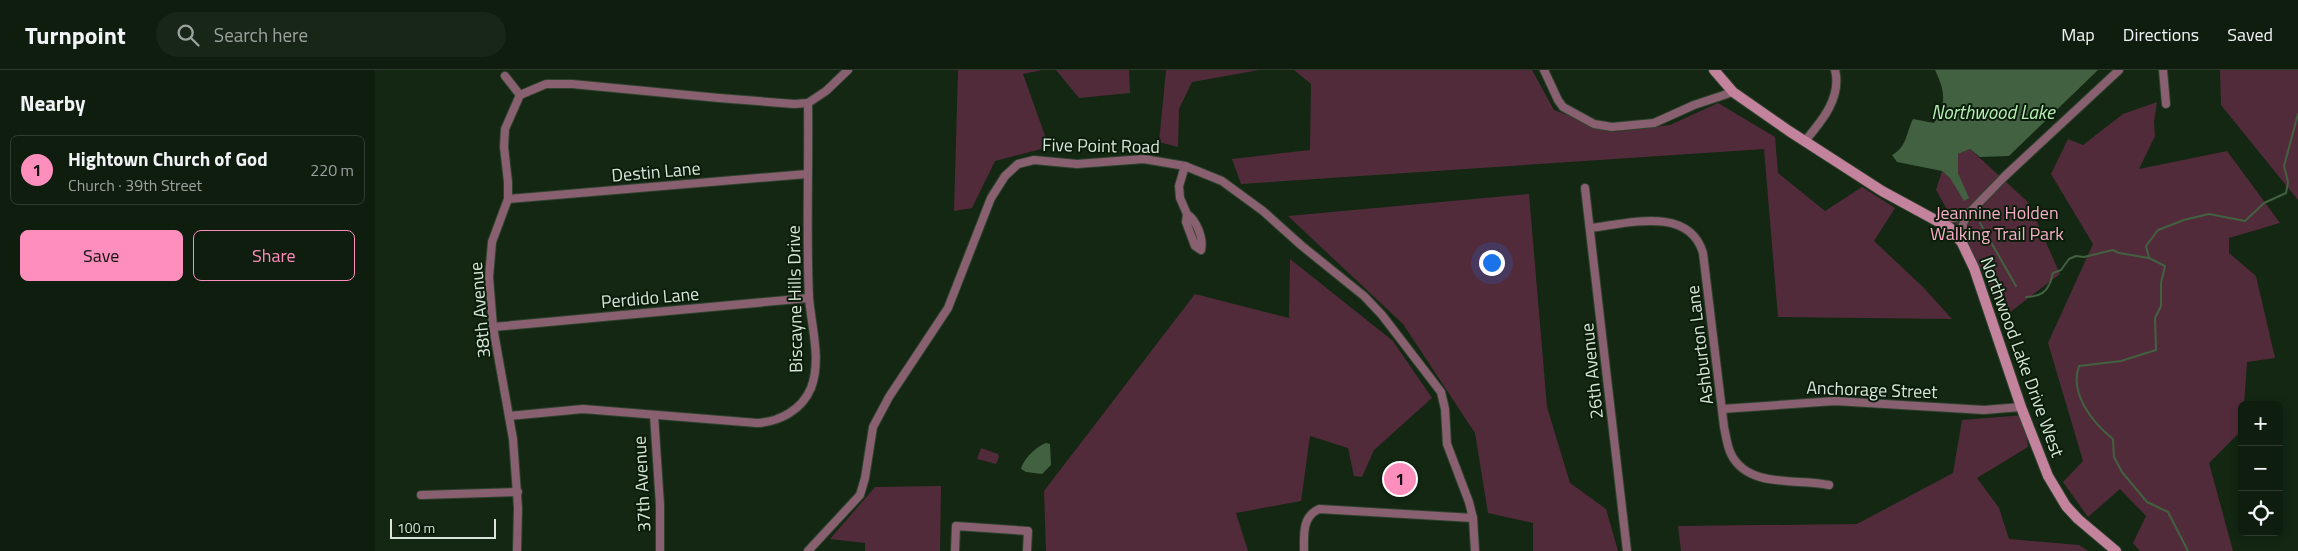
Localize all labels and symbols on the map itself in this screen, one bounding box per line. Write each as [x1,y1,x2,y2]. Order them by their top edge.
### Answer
water label: Northwood Lake [1931,97,2056,126]
street label: Five Point Road [1042,131,1160,160]
street label: Destin Lane [610,154,702,189]
park label: Jeannine Holden Walking Trail Park [1930,199,2064,247]
street label: Biscayne Hills Drive [780,225,809,373]
your location [1479,250,1505,276]
street label: Northwood Lake Drive West [1974,253,2072,461]
street label: 38th Avenue [462,261,497,359]
street label: Perdido Lane [600,280,700,315]
street label: Ashburton Lane [1679,284,1720,406]
street label: 26th Avenue [1573,322,1610,420]
street label: Anchorage Street [1806,374,1939,405]
street label: 37th Avenue [625,435,658,533]
pin: 1 [1384,460,1416,498]
scale bar [390,516,496,539]

